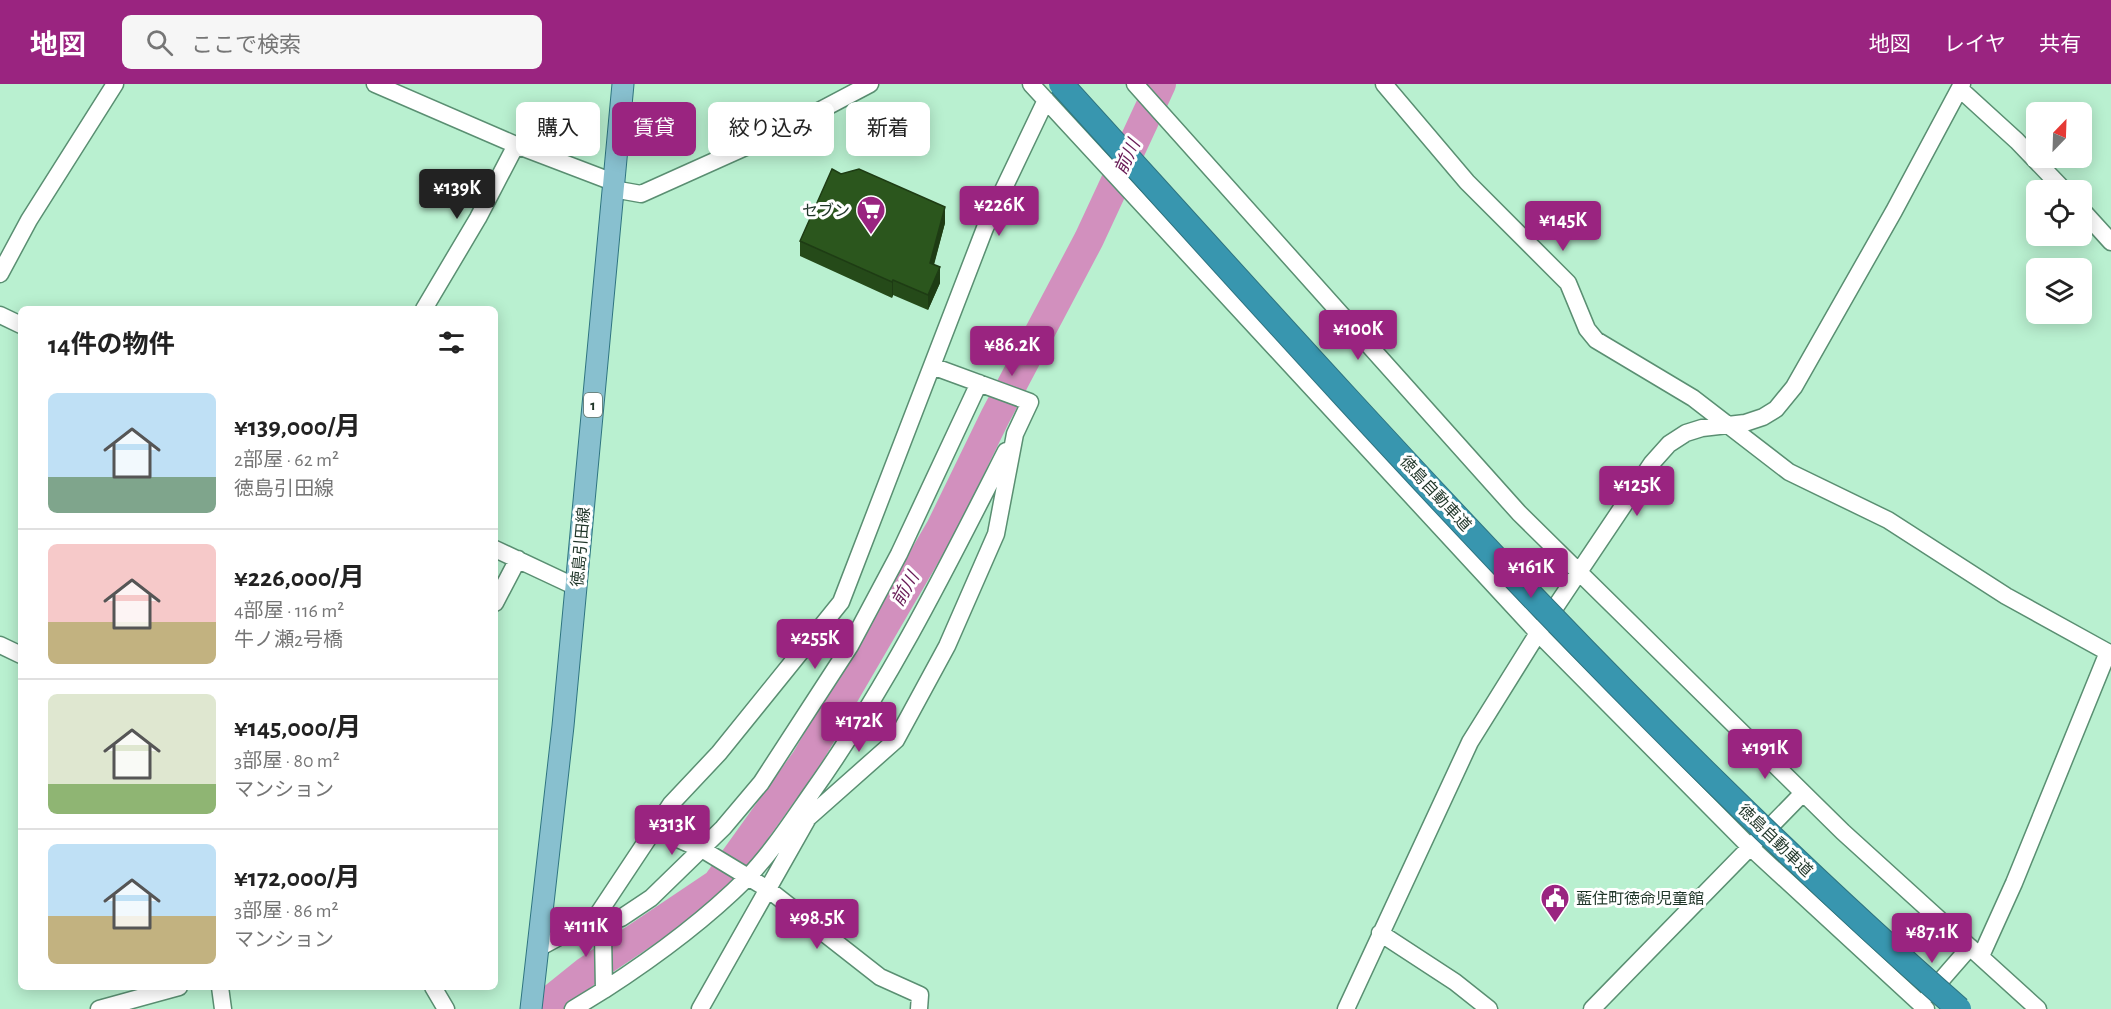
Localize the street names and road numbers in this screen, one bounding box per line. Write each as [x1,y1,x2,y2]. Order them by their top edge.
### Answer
road number: 1 [584,393,602,417]
street label: 徳島自動車道 [1397,452,1475,534]
street label: 徳島引田線 [569,506,592,588]
street label: 徳島自動車道 [1735,801,1816,880]

